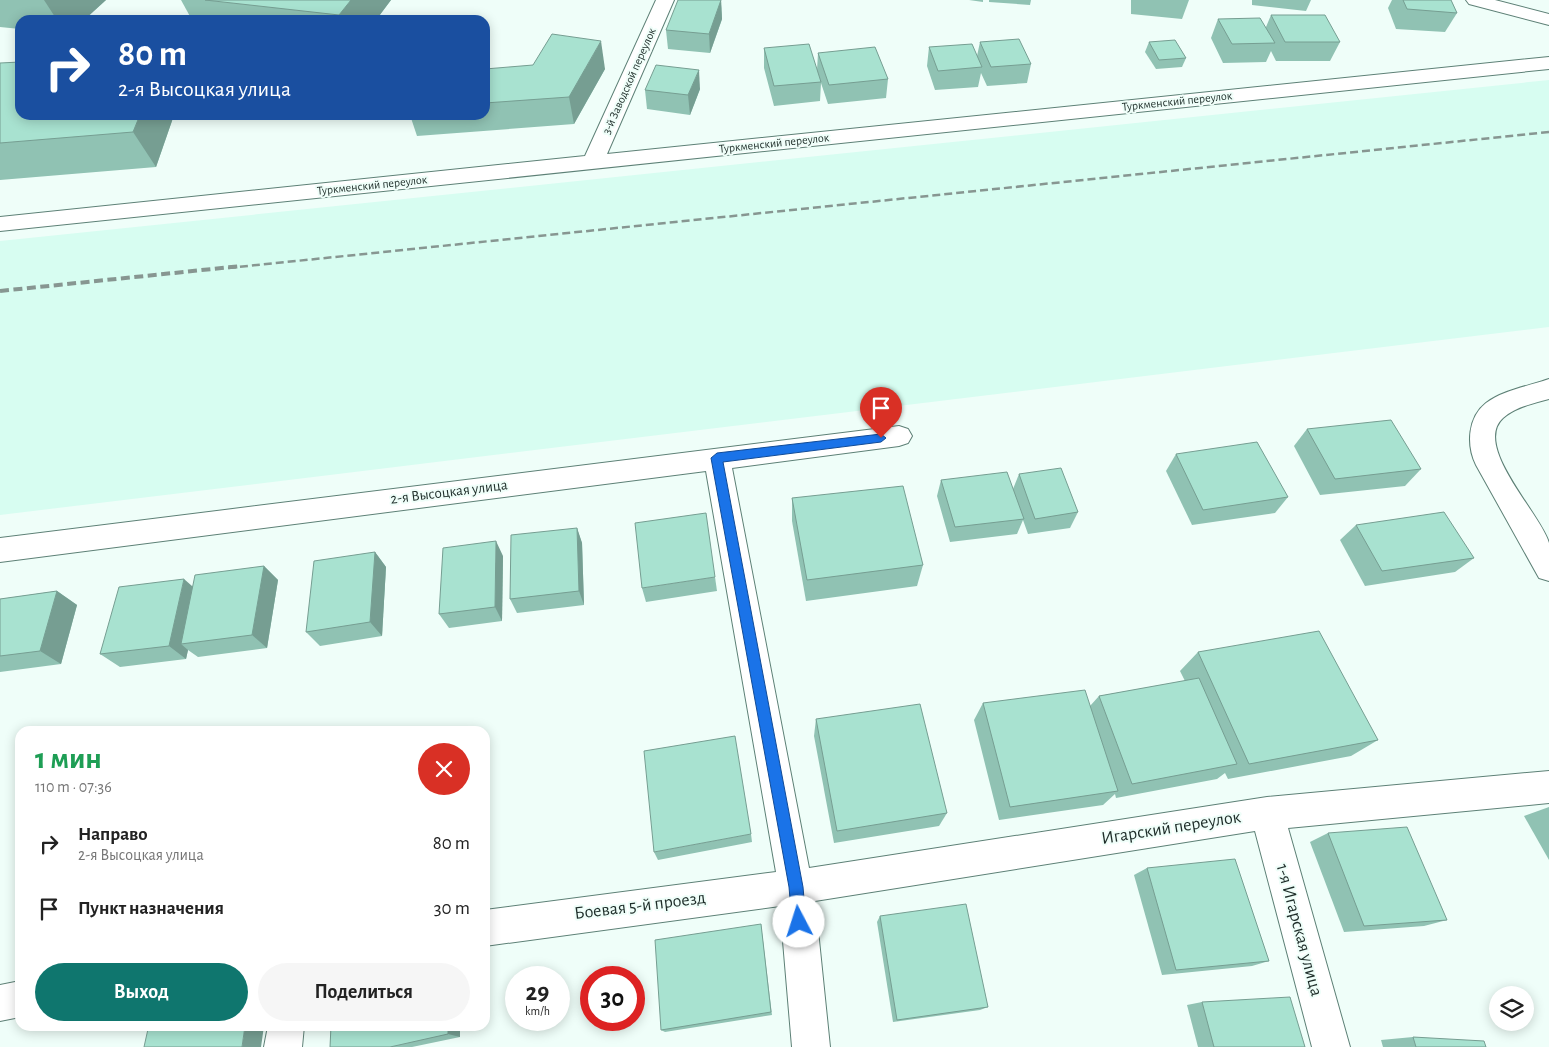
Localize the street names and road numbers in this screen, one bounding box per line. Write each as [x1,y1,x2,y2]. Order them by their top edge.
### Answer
street label: 3-й Заводской переулок [600,26,659,136]
street label: Туркменский переулок [1121,89,1233,114]
street label: Туркменский переулок [718,131,830,156]
street label: Туркменский переулок [316,173,428,198]
street label: 2-я Высоцкая улица [390,477,509,507]
street label: Игарский переулок [1100,808,1243,848]
street label: 1-я Игарская улица [1273,862,1325,998]
street label: Боевая 5-й проезд [573,889,707,923]

